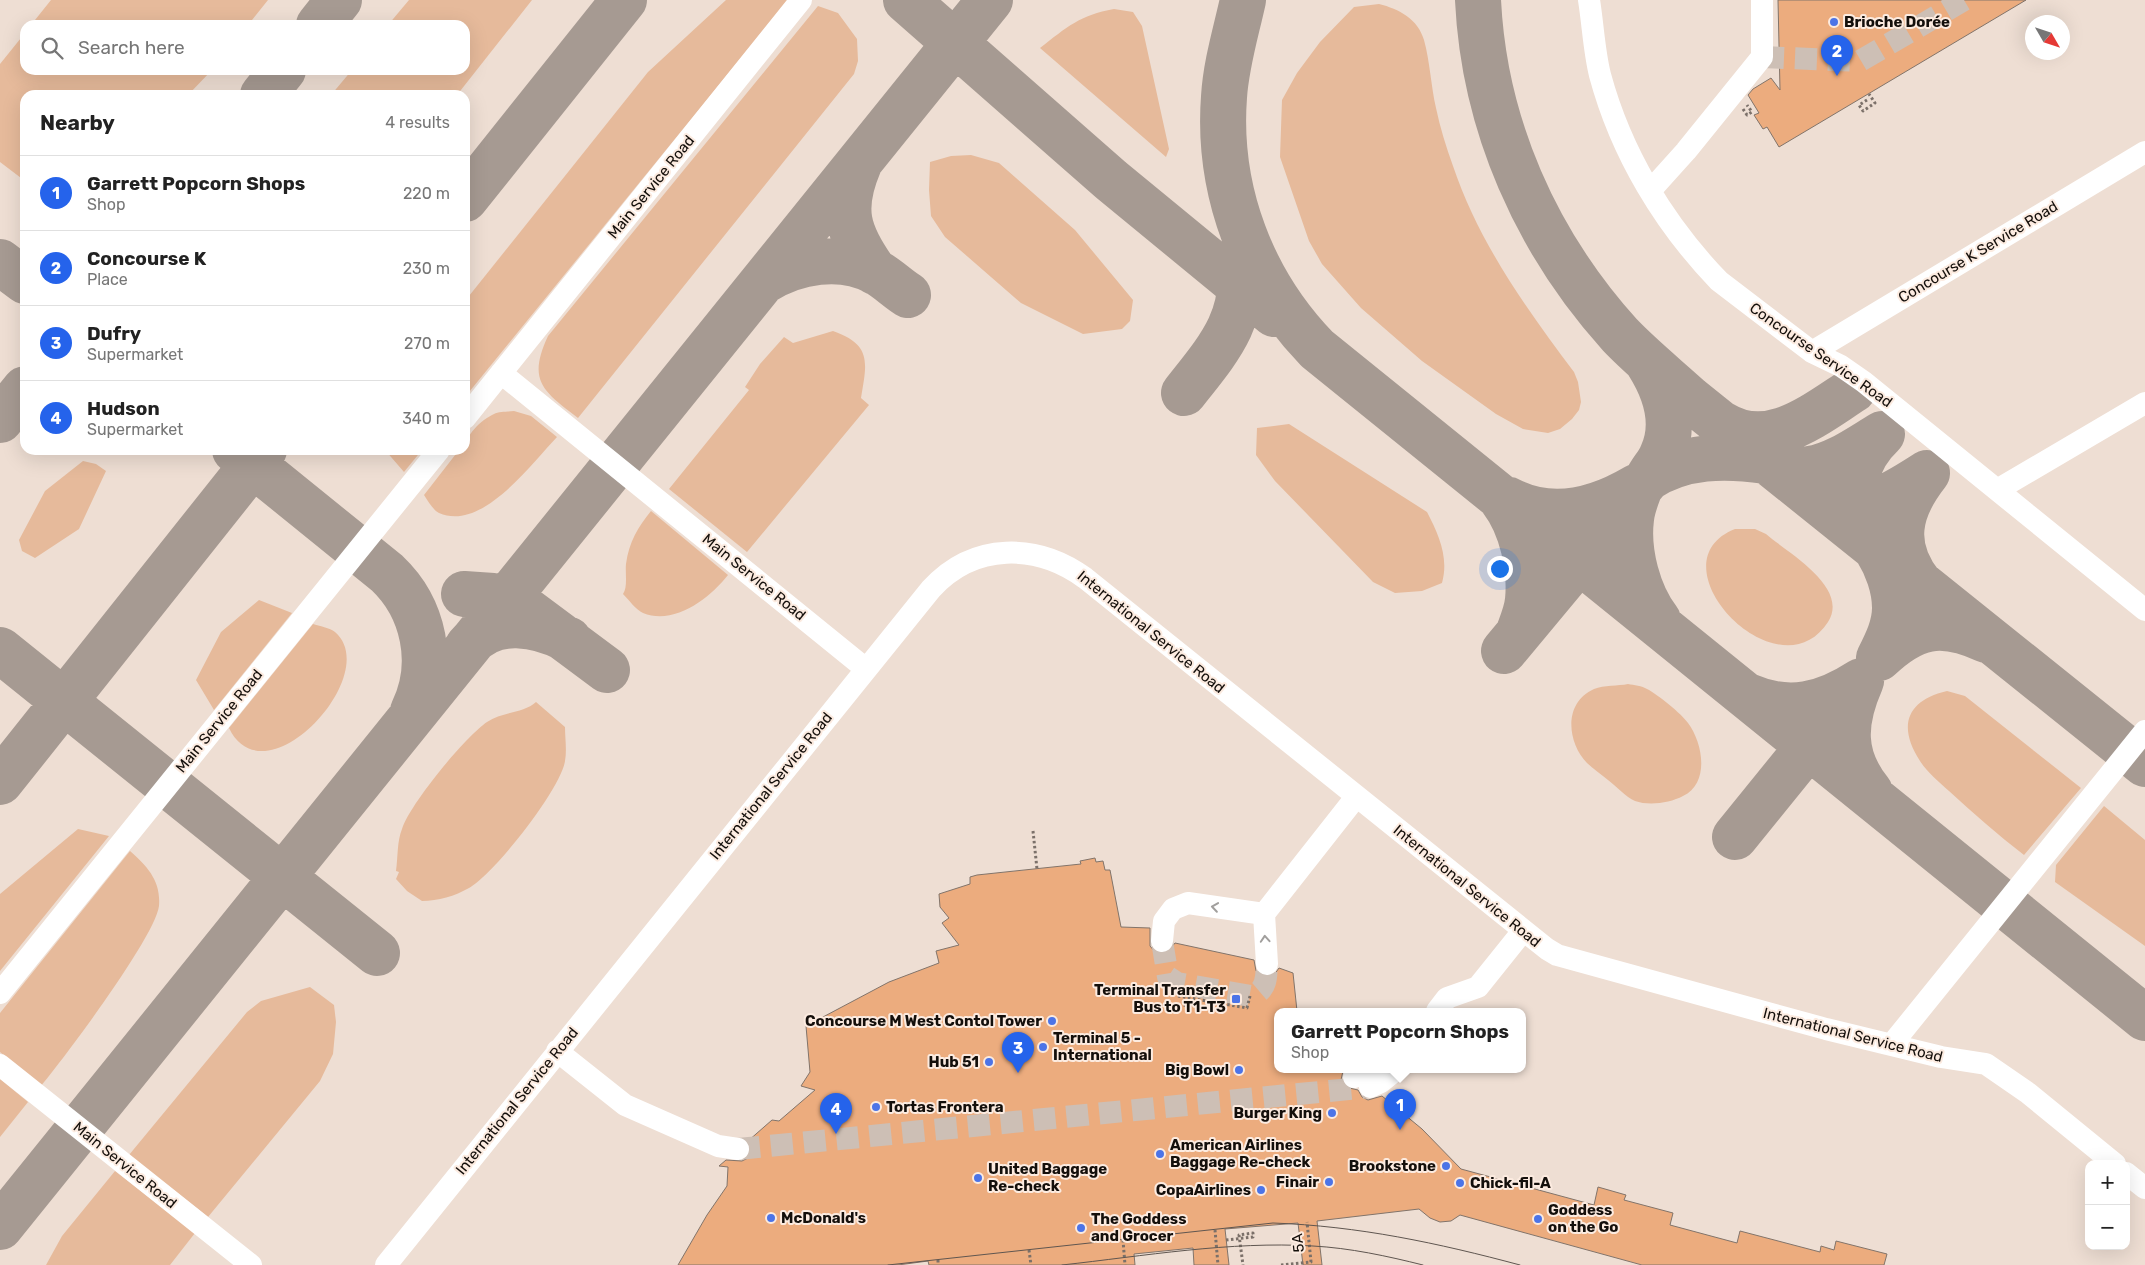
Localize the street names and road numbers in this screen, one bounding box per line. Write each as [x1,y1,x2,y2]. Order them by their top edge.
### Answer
street label: Main Service Road [604,132,698,242]
street label: Concourse K Service Road [1895,197,2061,307]
street label: Concourse Service Road [1746,299,1896,411]
street label: Main Service Road [699,530,809,624]
street label: International Service Road [1074,567,1228,697]
street label: Main Service Road [172,666,266,776]
street label: International Service Road [706,709,836,863]
street label: International Service Road [1390,821,1544,951]
street label: International Service Road [1761,1004,1945,1066]
street label: International Service Road [452,1024,582,1178]
street label: Main Service Road [70,1118,180,1212]
street label: 5A [1288,1233,1308,1253]

